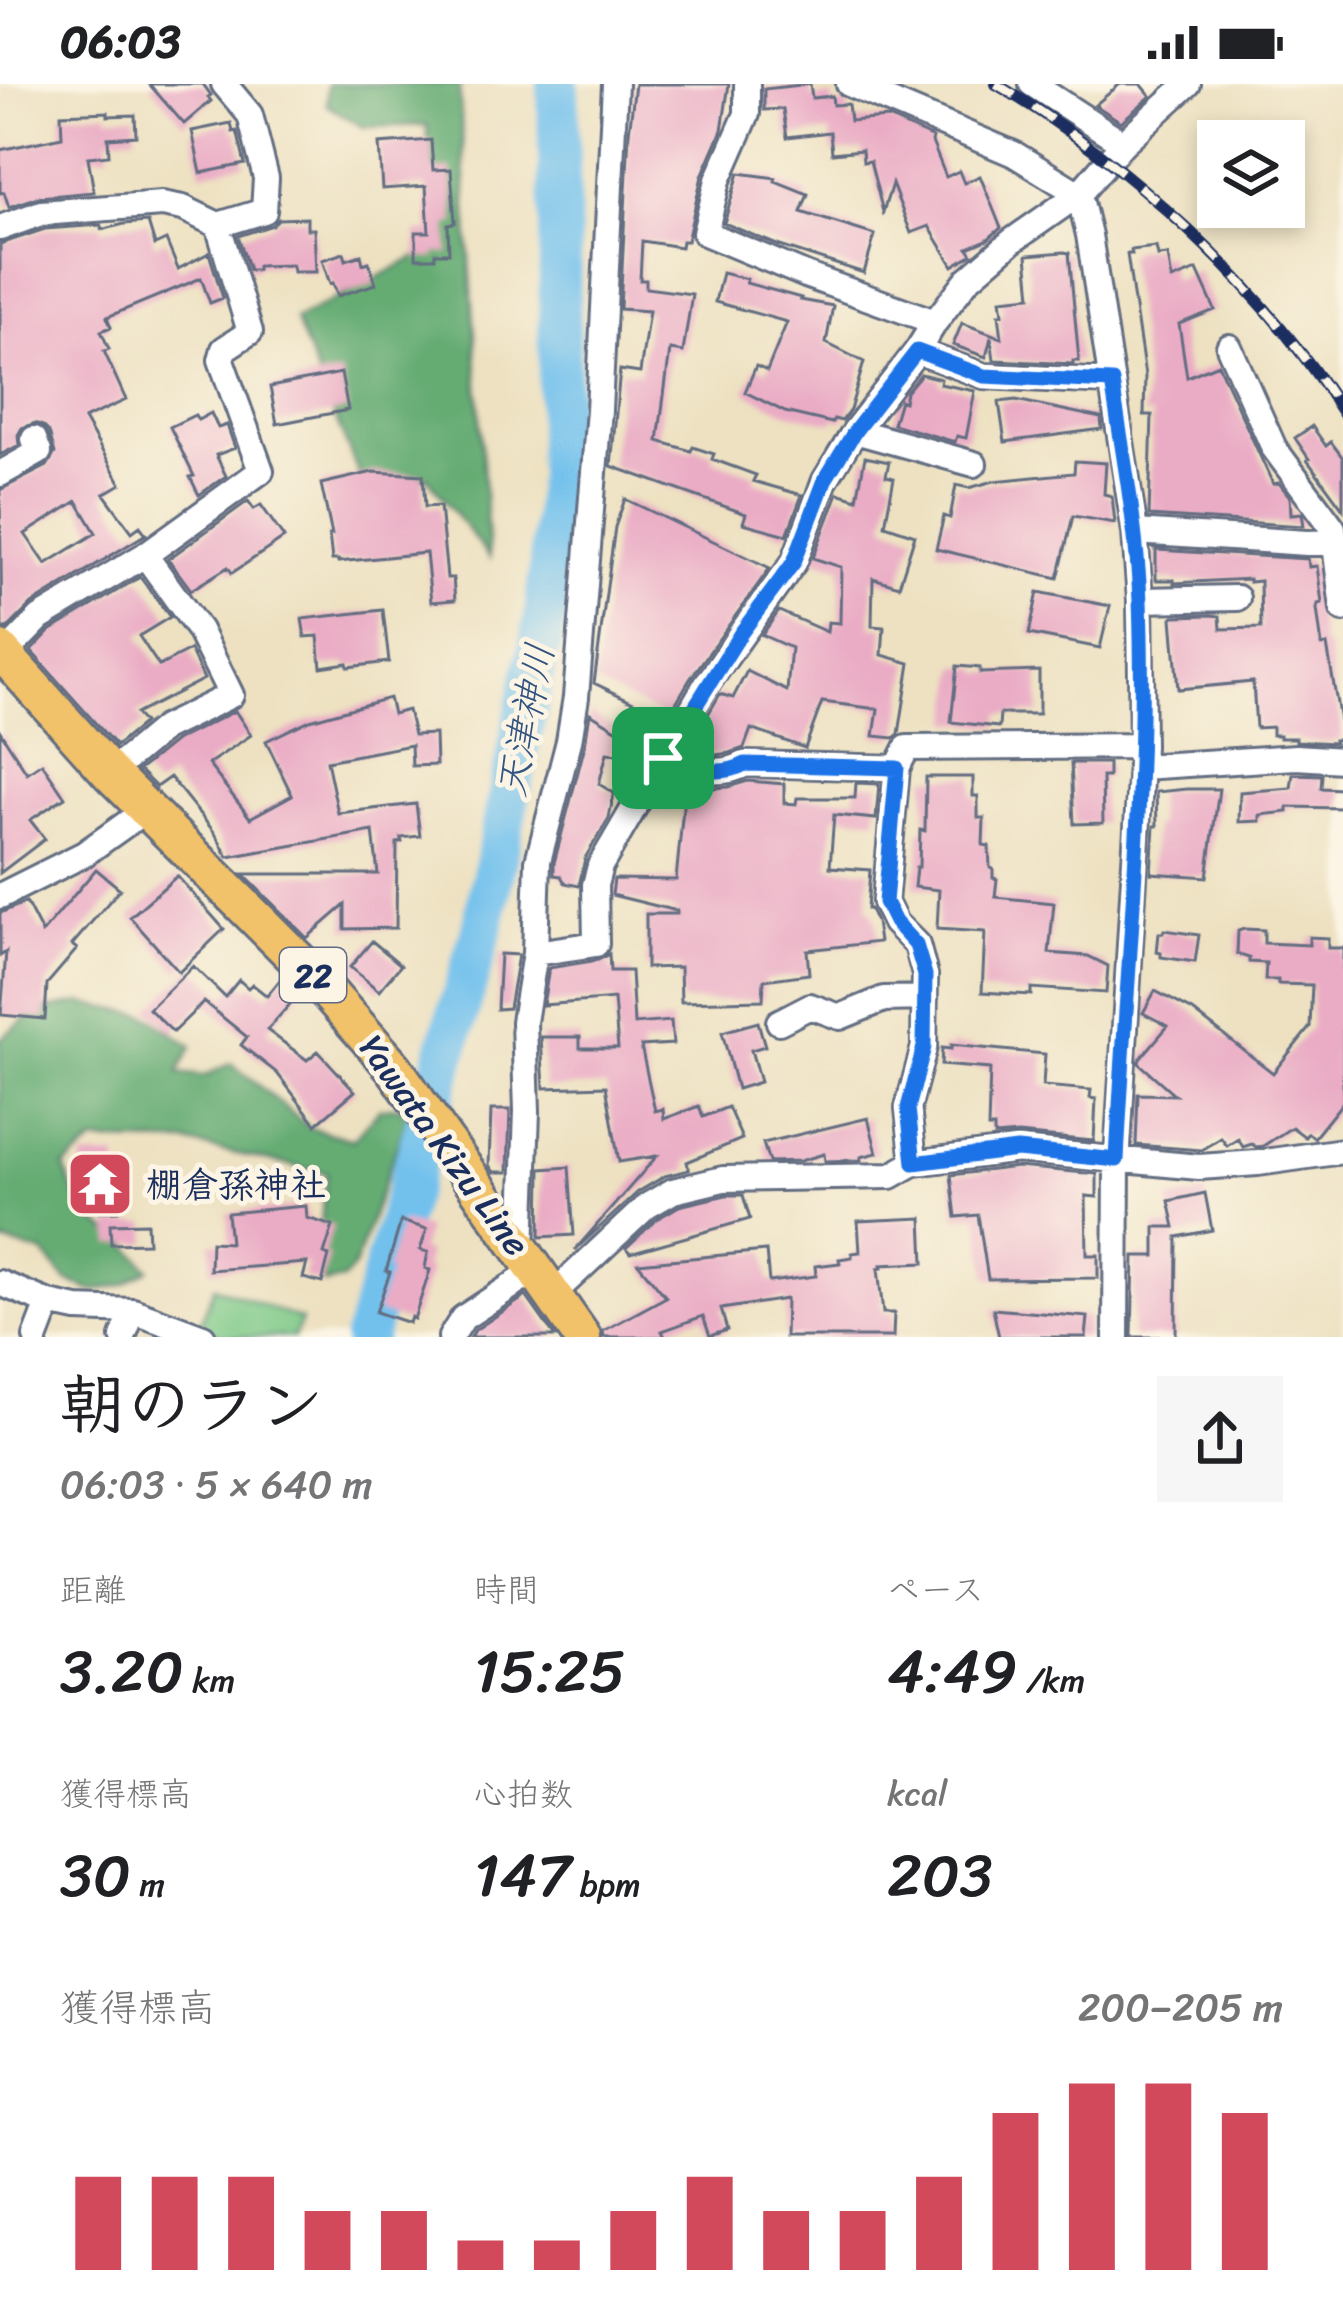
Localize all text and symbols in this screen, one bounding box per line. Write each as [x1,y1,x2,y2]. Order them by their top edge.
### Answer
text: 06:03 [60,2,181,82]
map controls [1197,120,1305,228]
button: layers [1197,120,1305,228]
water label: 天津神川 [477,637,574,803]
pin [612,707,714,809]
icon: arrive [630,725,696,791]
road number: 22 [280,948,346,1002]
street label: Yawata Kizu Line [341,1021,547,1270]
temple icon: 棚倉孫神社 [65,1149,135,1219]
place label: 棚倉孫神社 [146,1153,326,1217]
text: 朝のラン [60,1346,324,1463]
button: share [1157,1376,1283,1502]
text: 06:03 · 5 × 640 m [60,1450,372,1519]
text: 距離 [60,1561,126,1619]
text: 時間 [474,1561,540,1619]
text: ペース [887,1561,984,1619]
text: 3.20 [60,1619,184,1725]
text: 15:25 [474,1619,625,1725]
text: 4:49 [887,1619,1017,1725]
text: km [184,1652,235,1710]
text: /km [1017,1652,1085,1710]
text: 獲得標高 [60,1765,192,1823]
text: 心拍数 [474,1765,573,1823]
text: kcal [887,1765,947,1823]
text: 30 [60,1823,131,1929]
text: 147 [474,1823,571,1929]
text: 203 [887,1823,993,1929]
text: m [131,1856,165,1914]
text: bpm [571,1856,641,1914]
text: 獲得標高 [60,1973,216,2042]
text: 200–205 m [1078,1973,1283,2042]

